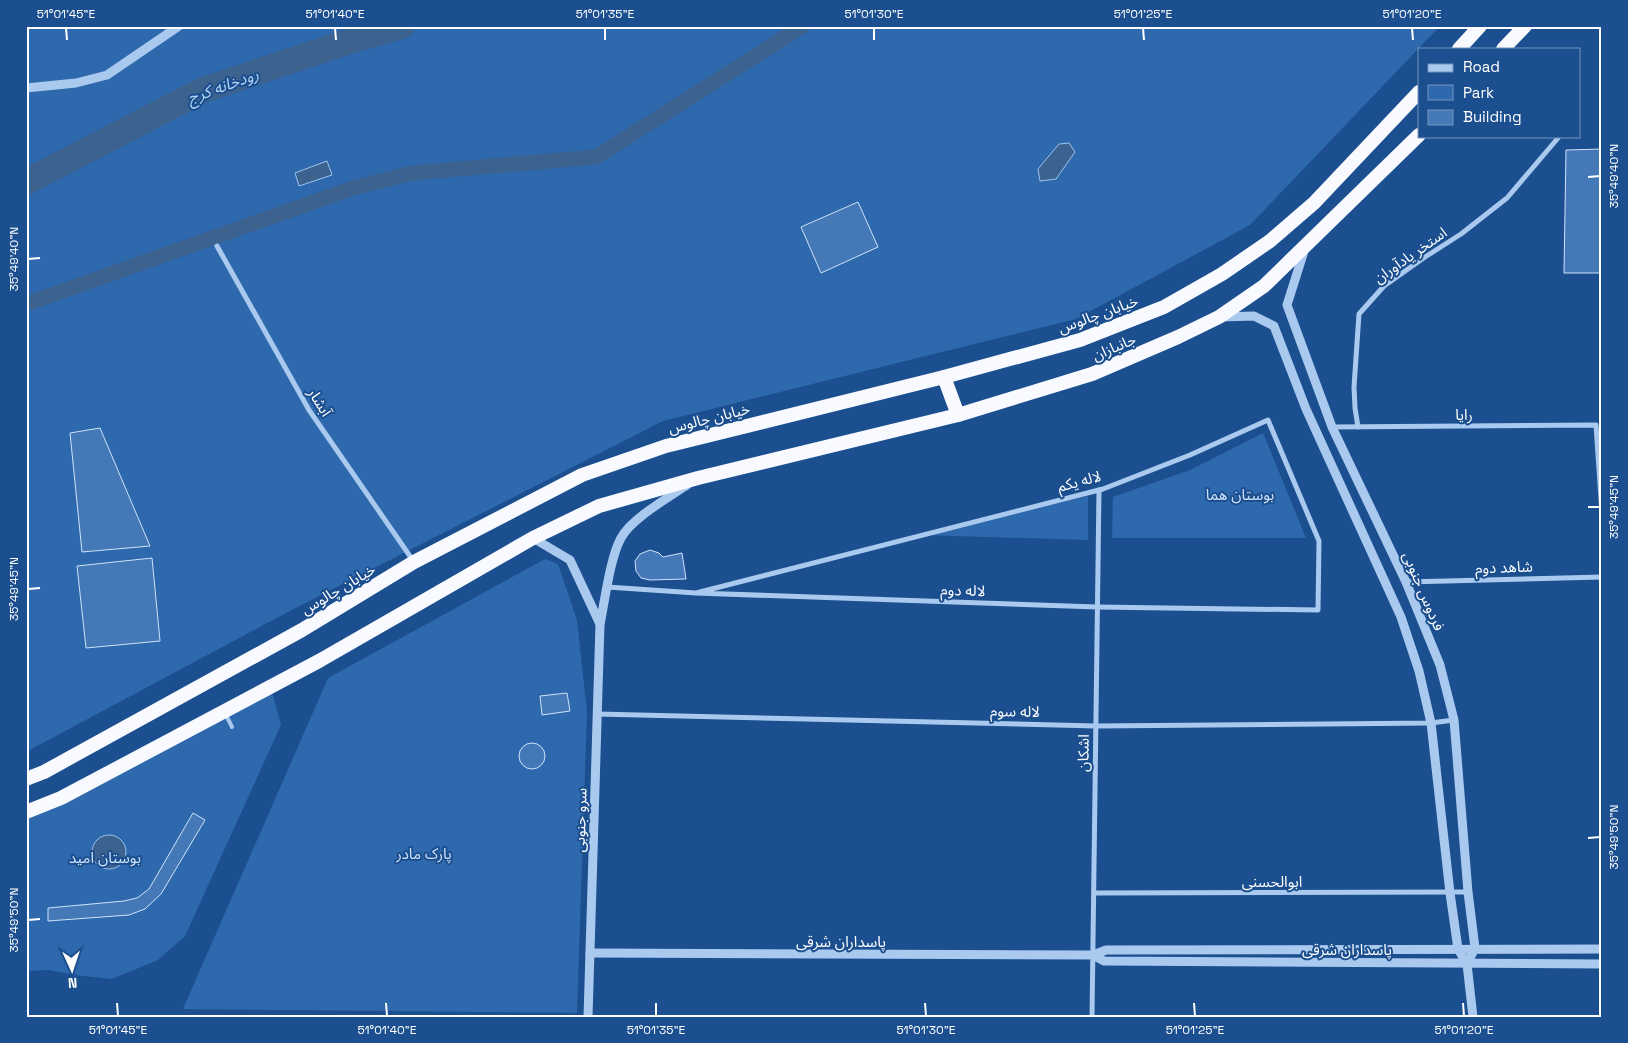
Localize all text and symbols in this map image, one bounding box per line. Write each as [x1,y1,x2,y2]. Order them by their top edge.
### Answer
text: 51°01'45"E [37,6,95,22]
text: 51°01'40"E [306,6,365,22]
text: 51°01'35"E [576,6,635,22]
text: 51°01'30"E [844,6,904,22]
text: 51°01'25"E [1114,6,1173,22]
text: 51°01'20"E [1382,6,1442,22]
legend [1418,48,1580,138]
text: Road [1463,57,1500,76]
water label: رودخانه کرج [184,63,262,111]
text: Park [1463,83,1494,102]
text: Building [1463,107,1522,126]
text: 35°49'40"N [1606,144,1622,208]
street label: استخر یادآوران [1370,223,1450,287]
text: 35°49'40"N [6,227,22,291]
street label: خیابان چالوس [1055,291,1141,338]
street label: جانبازان [1089,329,1139,365]
street label: آبشار [303,383,336,420]
street label: خیابان چالوس [666,399,752,438]
street label: رایا [1455,405,1473,424]
street label: لاله یکم [1055,466,1103,498]
text: 35°49'45"N [1606,475,1622,539]
park label: بوستان هما [1206,485,1274,504]
street label: فردوس جنوبی [1399,549,1449,634]
street label: شاهد دوم [1475,556,1533,579]
text: 35°49'45"N [6,557,22,621]
street label: خیابان چالوس [297,559,379,620]
street label: لاله دوم [940,580,986,602]
street label: لاله سوم [990,701,1040,723]
street label: اشکان [1073,734,1093,772]
street label: سرو جنوبی [569,787,591,853]
text: 35°49'50"N [1606,805,1622,869]
park label: پارک مادر [395,844,452,864]
park label: بوستان امید [69,848,141,867]
street label: ابوالحسنی [1242,872,1302,891]
text: 35°49'50"N [6,888,22,952]
street label: پاسداران شرقی [796,932,886,952]
street label: پاسداران شرقی [1302,940,1392,960]
north arrow [48,946,98,996]
text: N [68,974,78,992]
text: 51°01'45"E [89,1022,147,1038]
text: 51°01'40"E [358,1022,417,1038]
text: 51°01'35"E [627,1022,686,1038]
text: 51°01'30"E [896,1022,956,1038]
text: 51°01'25"E [1166,1022,1225,1038]
text: 51°01'20"E [1434,1022,1494,1038]

